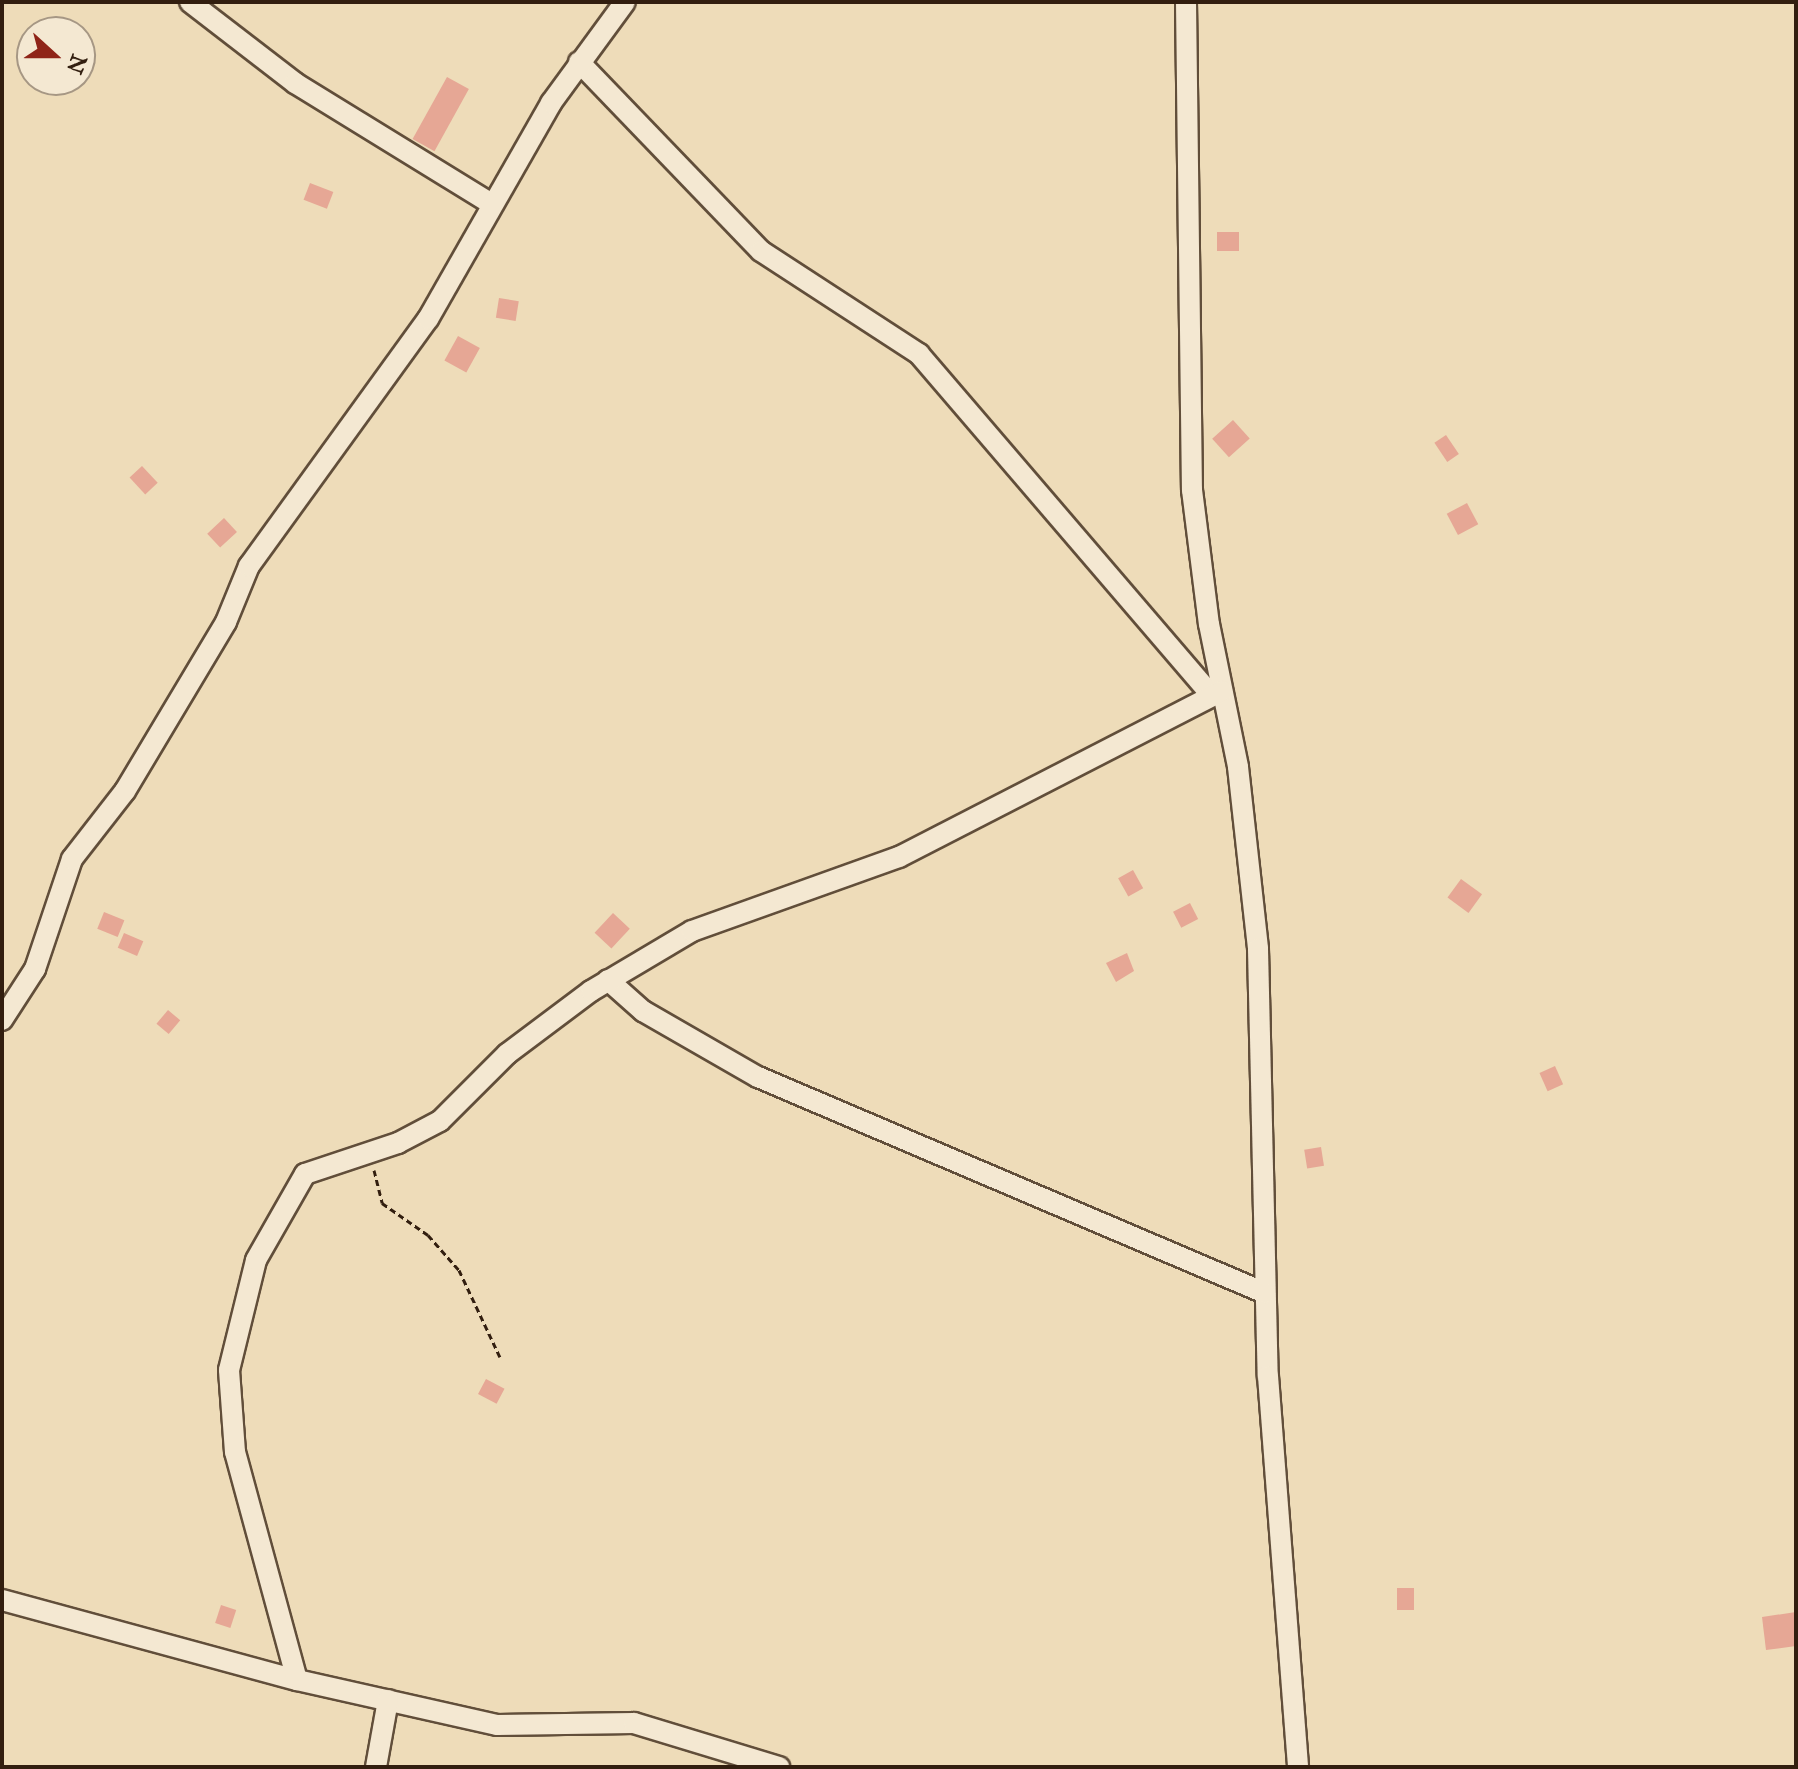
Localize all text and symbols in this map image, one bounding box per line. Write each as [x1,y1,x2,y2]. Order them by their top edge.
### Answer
north arrow [16,16,96,96]
text: N [61,51,93,78]

